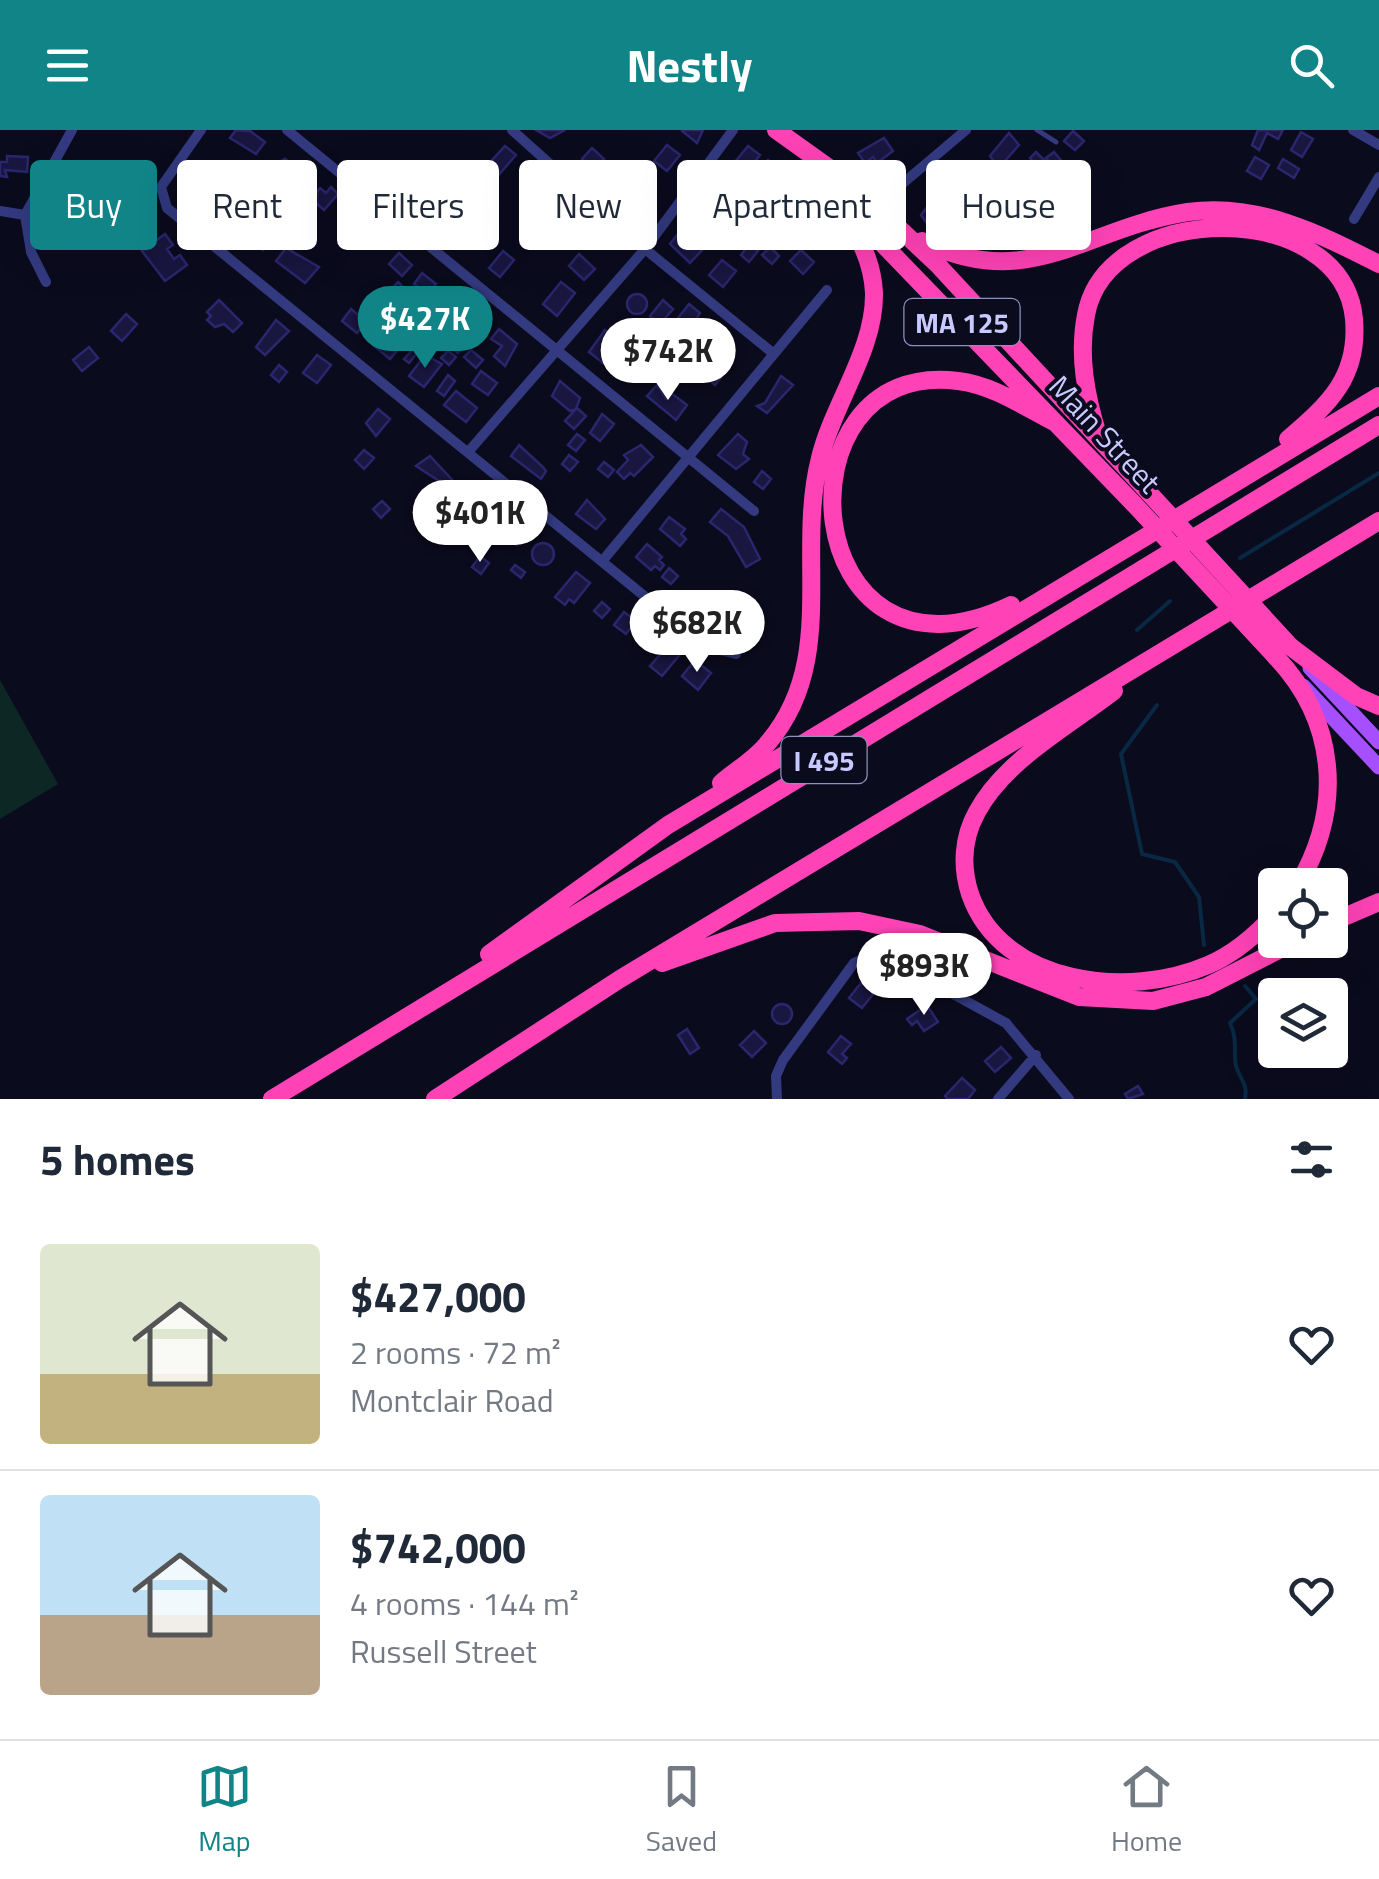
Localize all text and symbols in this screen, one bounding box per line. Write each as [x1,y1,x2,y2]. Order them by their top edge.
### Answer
text: Nestly [626,31,753,99]
icon: menu [40,38,95,93]
icon: search [1284,38,1339,93]
chip: Buy [30,160,157,250]
chip: Rent [177,160,317,250]
chip: Filters [337,160,499,250]
chip: New [519,160,657,250]
chip: Apartment [677,160,906,250]
chip: House [926,160,1091,250]
pin: $427K [355,286,495,371]
text: $427K [380,294,470,342]
road number: MA 125 [904,299,1020,345]
pin: $742K [598,318,738,403]
text: $742K [623,326,713,374]
street label: Main Street [1038,365,1172,504]
pin: $401K [410,480,550,565]
text: $401K [435,488,525,536]
pin: $682K [627,590,767,675]
text: $682K [652,598,742,646]
road number: I 495 [782,737,866,783]
map controls [1258,868,1348,1068]
button: locate [1258,868,1348,958]
pin: $893K [854,933,994,1018]
text: $893K [879,941,969,989]
button: layers [1258,978,1348,1068]
text: 5 homes [40,1127,195,1191]
icon: filters [1284,1132,1339,1187]
text: $427,000 [350,1264,526,1328]
icon: home [120,1284,240,1404]
icon: heart [1284,1317,1339,1372]
text: 2 rooms · 72 m² [350,1328,561,1376]
text: Montclair Road [350,1376,554,1424]
text: $742,000 [350,1515,526,1579]
icon: home [120,1535,240,1655]
icon: heart [1284,1568,1339,1623]
text: 4 rooms · 144 m² [350,1579,579,1627]
text: Russell Street [350,1627,537,1675]
tab: Map [197,1759,252,1862]
tab: Saved [646,1759,717,1862]
tab: Home [1111,1759,1182,1862]

